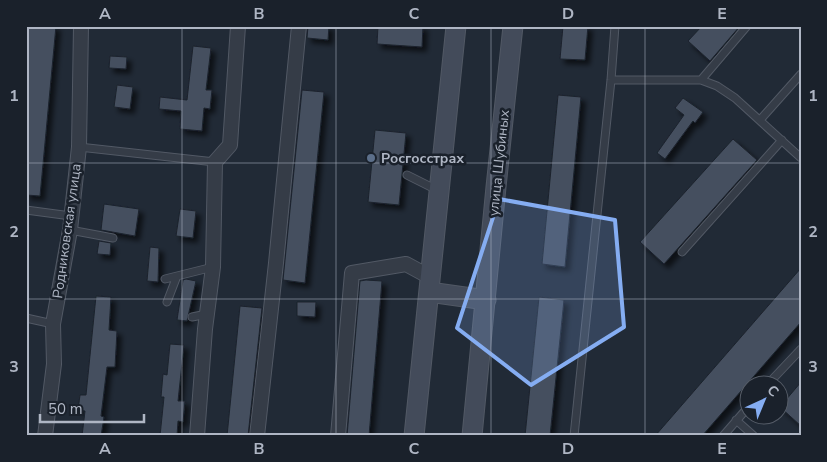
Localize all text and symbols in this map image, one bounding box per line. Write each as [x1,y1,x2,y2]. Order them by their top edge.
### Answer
text: A [99,3,111,25]
text: B [253,3,265,25]
text: C [409,3,420,25]
text: D [562,3,574,25]
text: E [717,3,727,25]
text: 1 [9,85,19,107]
text: 1 [808,85,818,107]
street label: улица Шубиных [484,108,514,217]
place label: Росгосстрах [381,149,464,168]
marker: Росгосстрах [365,152,377,164]
street label: Родниковская улица [48,162,86,300]
text: 2 [9,221,19,243]
text: 2 [808,221,818,243]
text: 3 [9,356,19,378]
text: 3 [808,356,818,378]
north arrow [740,374,790,424]
text: С [763,381,783,401]
scale bar [40,392,144,424]
text: 50 m [48,399,83,419]
text: A [99,438,111,460]
text: B [253,438,265,460]
text: C [409,438,420,460]
text: D [562,438,574,460]
text: E [717,438,727,460]

